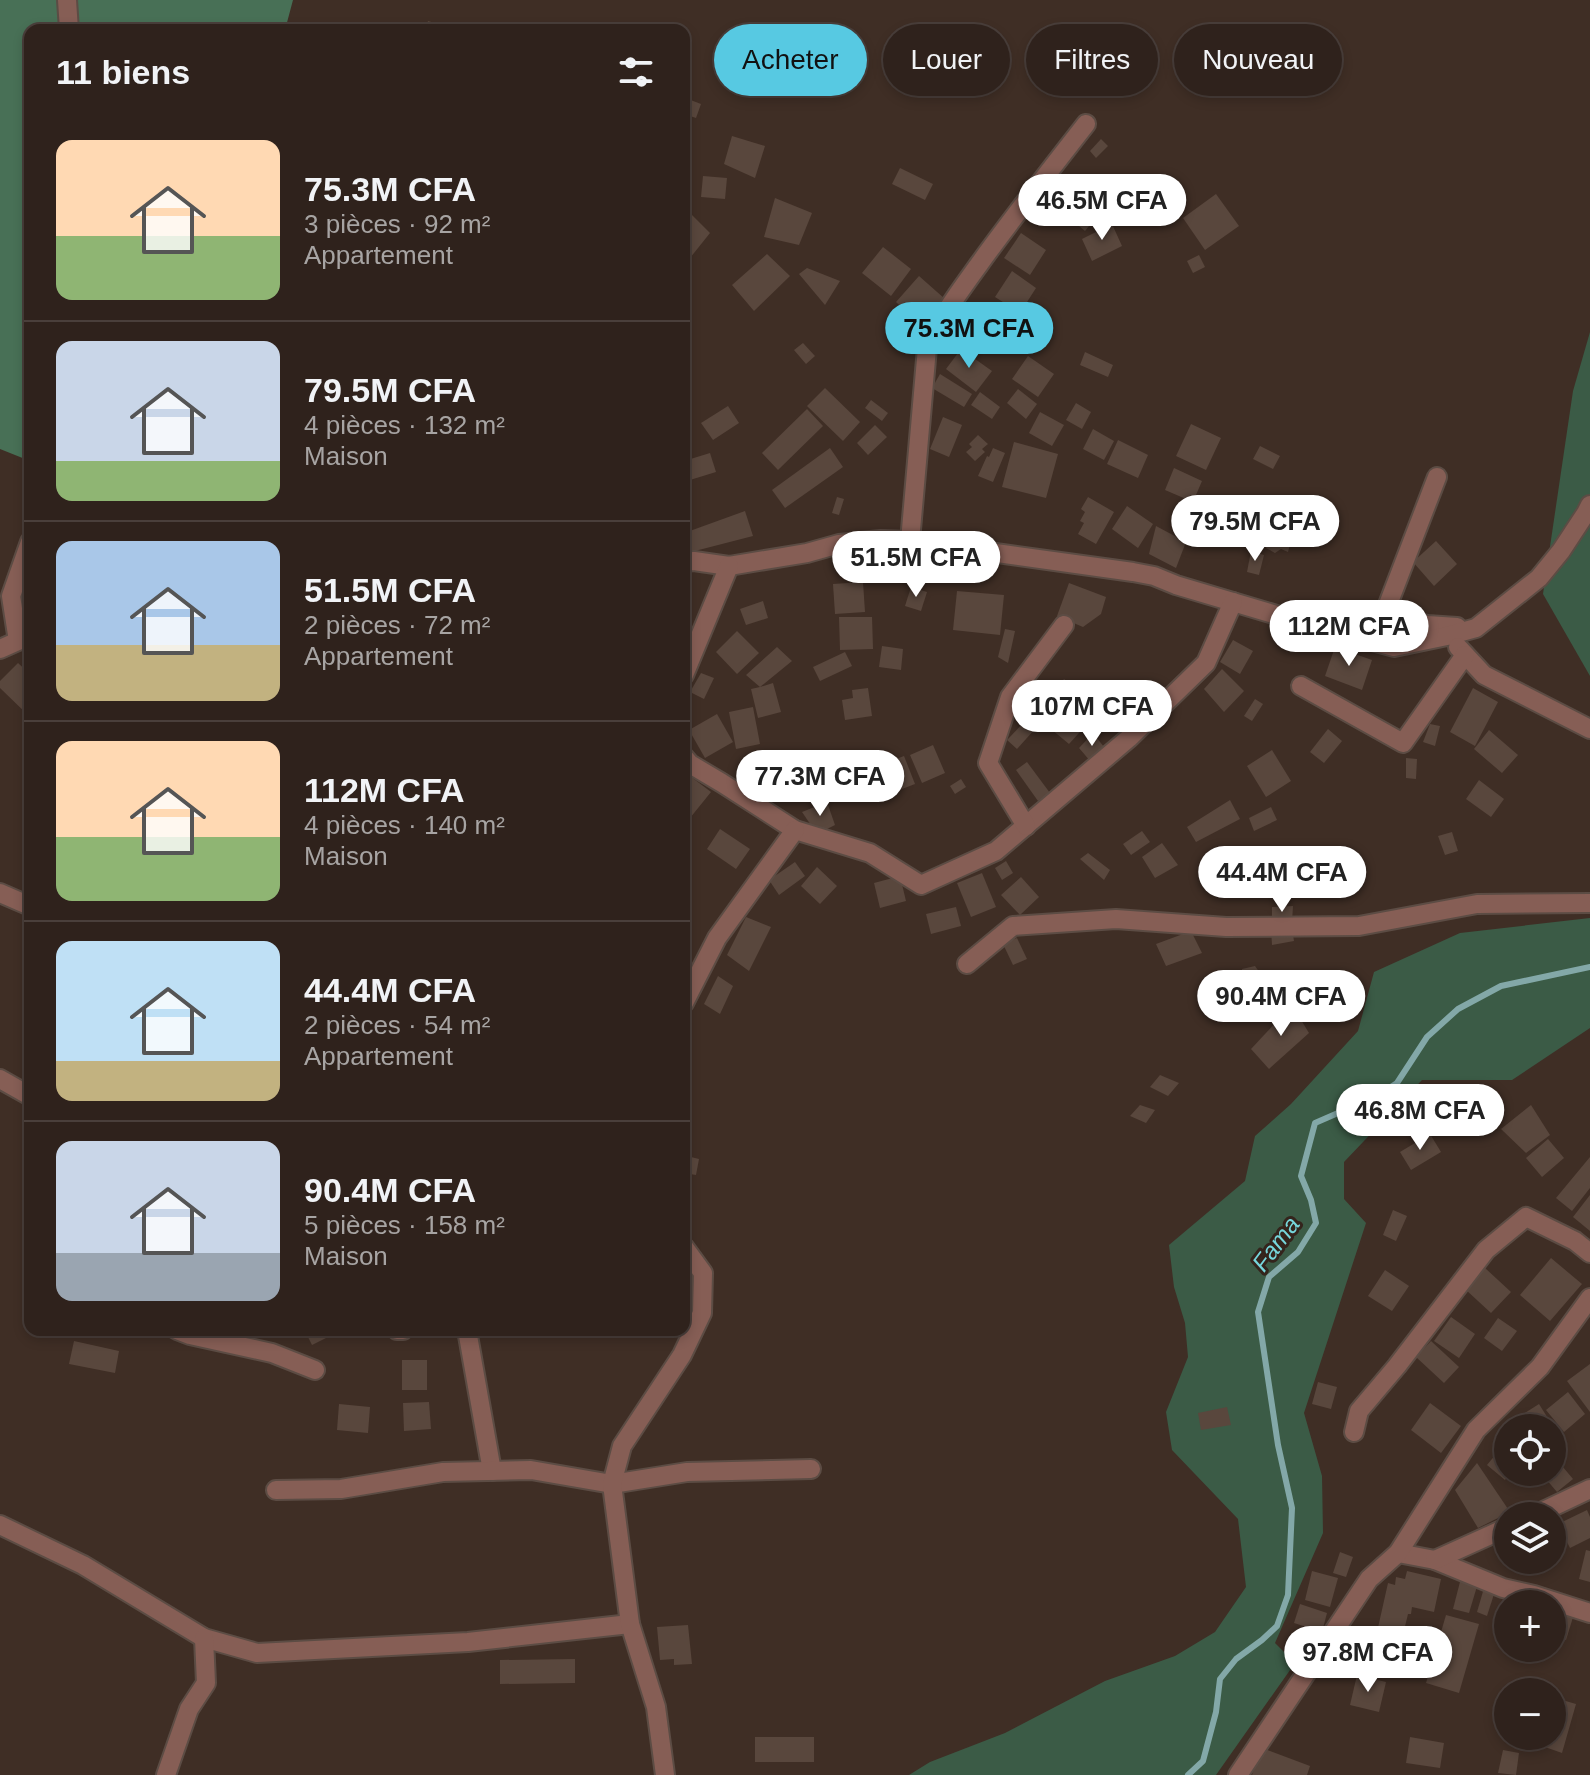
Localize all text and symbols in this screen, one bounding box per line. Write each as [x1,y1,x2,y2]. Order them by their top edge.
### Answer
chip: Acheter [714,24,867,96]
chip: Louer [883,24,1010,96]
chip: Filtres [1026,24,1158,96]
chip: Nouveau [1174,24,1342,96]
icon: filters [614,50,658,94]
text: 11 biens [56,53,190,91]
text: 75.3M CFA [304,170,476,208]
icon: home [120,172,216,268]
pin: 46.5M CFA [1010,174,1194,242]
text: 46.5M CFA [1036,185,1168,215]
text: 3 pièces · 92 m² [304,209,490,239]
text: Appartement [304,240,453,270]
pin: 75.3M CFA [877,302,1061,370]
text: 75.3M CFA [903,313,1035,343]
text: 79.5M CFA [304,371,476,409]
icon: home [120,373,216,469]
text: 4 pièces · 132 m² [304,410,505,440]
text: Maison [304,441,388,471]
pin: 79.5M CFA [1163,495,1347,563]
text: 79.5M CFA [1189,506,1321,536]
pin: 51.5M CFA [824,531,1008,599]
text: 51.5M CFA [850,542,982,572]
text: 51.5M CFA [304,571,476,609]
icon: home [120,573,216,669]
pin: 112M CFA [1266,600,1432,668]
text: 2 pièces · 72 m² [304,610,490,640]
text: 112M CFA [1288,611,1410,641]
text: Appartement [304,641,453,671]
pin: 107M CFA [1009,680,1175,748]
text: 107M CFA [1030,691,1154,721]
pin: 77.3M CFA [728,750,912,818]
text: 77.3M CFA [754,761,886,791]
text: 112M CFA [304,771,465,809]
icon: home [120,773,216,869]
text: 4 pièces · 140 m² [304,810,505,840]
text: Maison [304,841,388,871]
pin: 44.4M CFA [1190,846,1374,914]
text: 44.4M CFA [1216,857,1348,887]
pin: 90.4M CFA [1189,970,1373,1038]
text: 44.4M CFA [304,971,476,1009]
icon: home [120,973,216,1069]
text: 90.4M CFA [1215,981,1347,1011]
text: 2 pièces · 54 m² [304,1010,490,1040]
text: Appartement [304,1041,453,1071]
pin: 46.8M CFA [1328,1084,1512,1152]
text: 46.8M CFA [1354,1095,1486,1125]
text: 90.4M CFA [304,1171,476,1209]
icon: home [120,1173,216,1269]
text: 5 pièces · 158 m² [304,1210,505,1240]
water label: Fama [1246,1211,1305,1276]
text: Maison [304,1241,388,1271]
map controls [1494,1414,1566,1750]
button: locate [1494,1414,1566,1486]
button: layers [1494,1502,1566,1574]
button: + [1494,1590,1566,1662]
pin: 97.8M CFA [1276,1626,1460,1694]
text: 97.8M CFA [1302,1637,1434,1667]
button: − [1494,1678,1566,1750]

